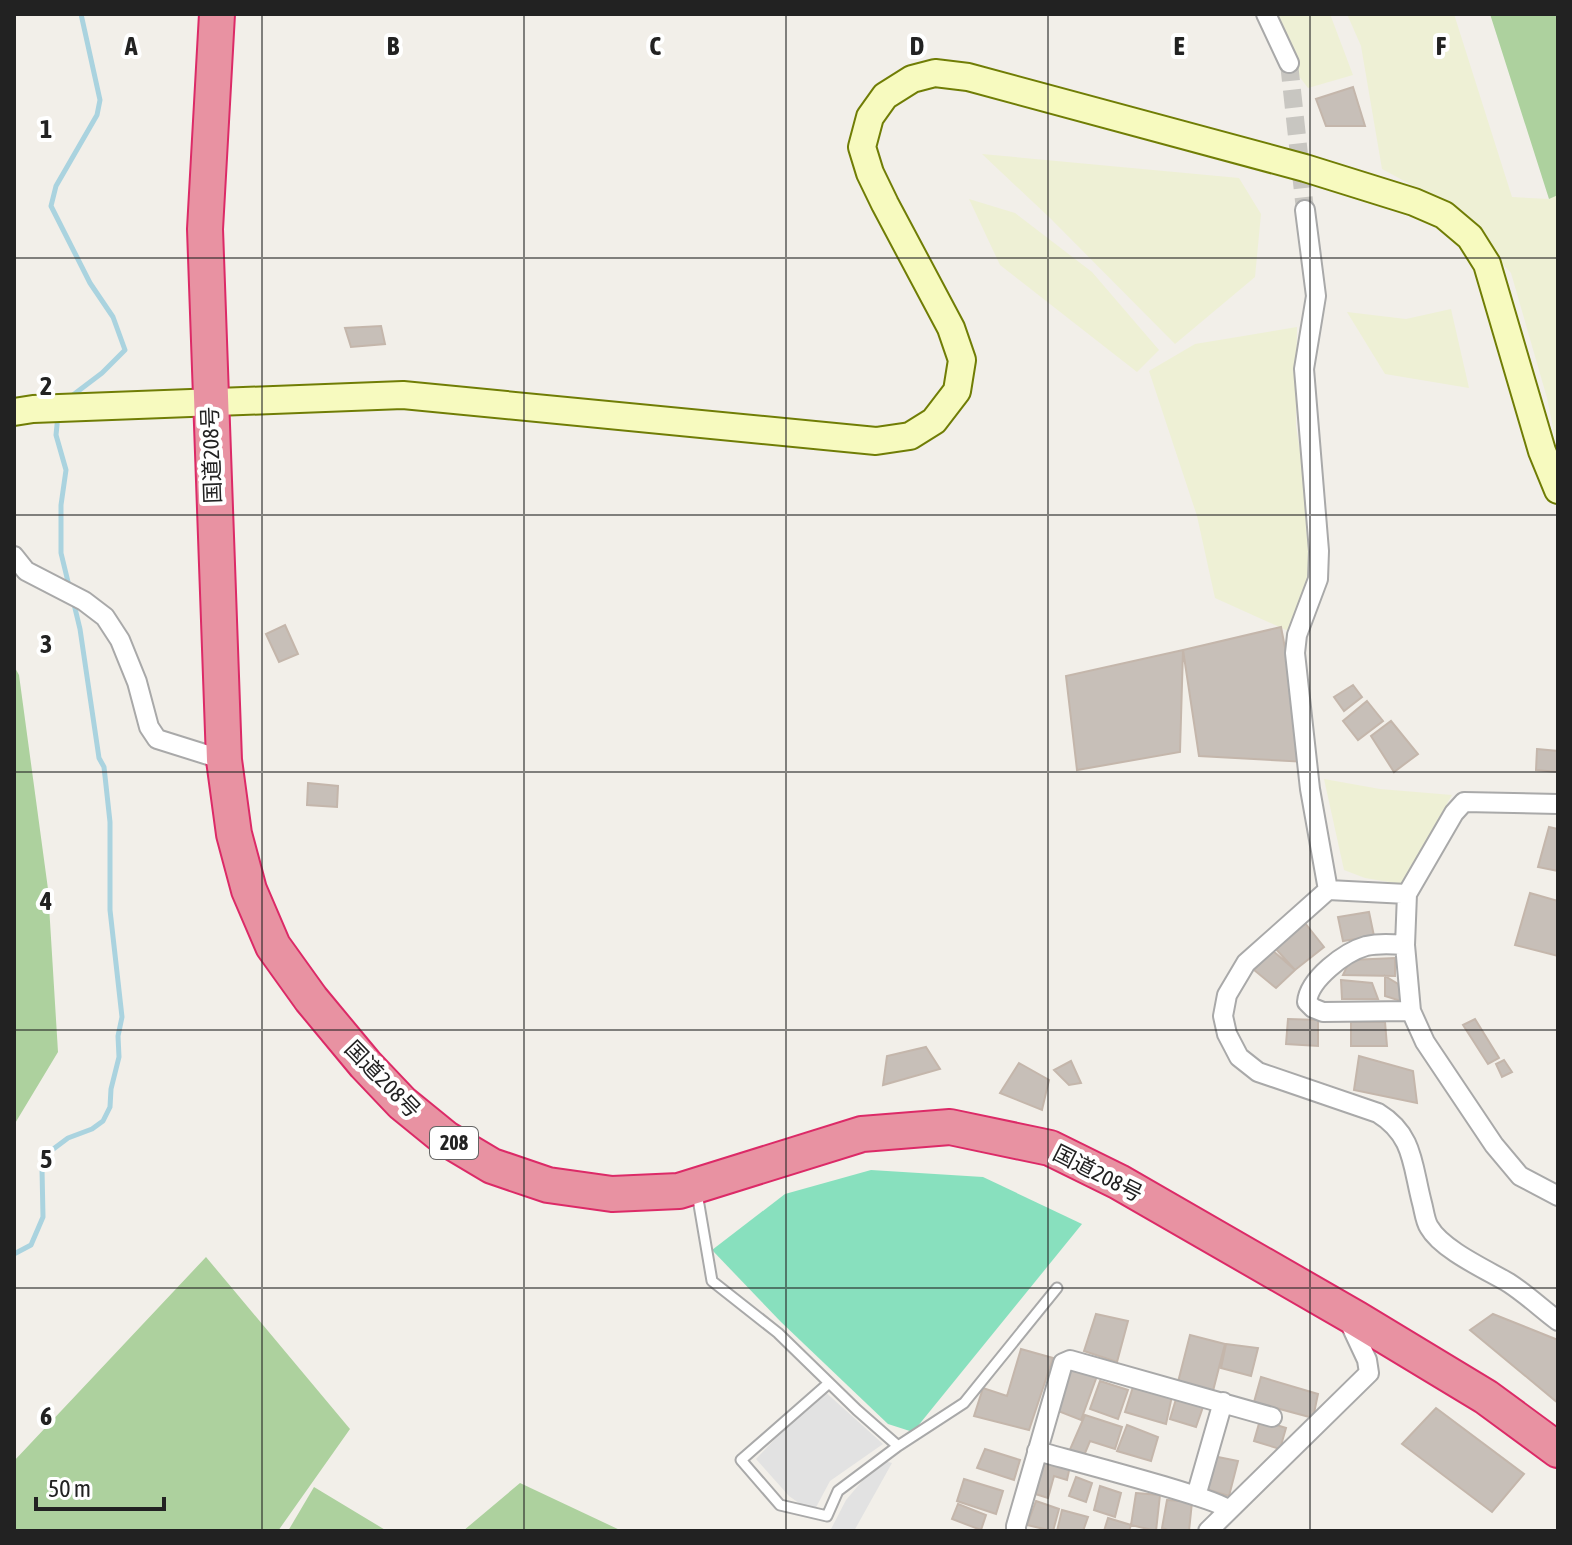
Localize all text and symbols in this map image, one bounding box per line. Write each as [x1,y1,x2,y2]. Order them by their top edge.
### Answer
text: A [124,31,138,61]
text: B [387,31,400,61]
text: C [649,31,661,61]
text: D [910,31,924,61]
text: E [1173,31,1185,61]
text: F [1436,31,1447,61]
text: 1 [40,114,52,144]
text: 2 [40,371,52,401]
street label: 国道208号 [196,406,226,504]
text: 3 [40,629,52,659]
text: 4 [39,886,52,916]
street label: 国道208号 [340,1035,426,1123]
road number: 208 [430,1127,478,1159]
street label: 国道208号 [1049,1139,1147,1207]
text: 5 [40,1144,52,1174]
text: 6 [40,1401,52,1431]
scale bar [36,1461,164,1511]
text: 50 m [48,1475,91,1502]

